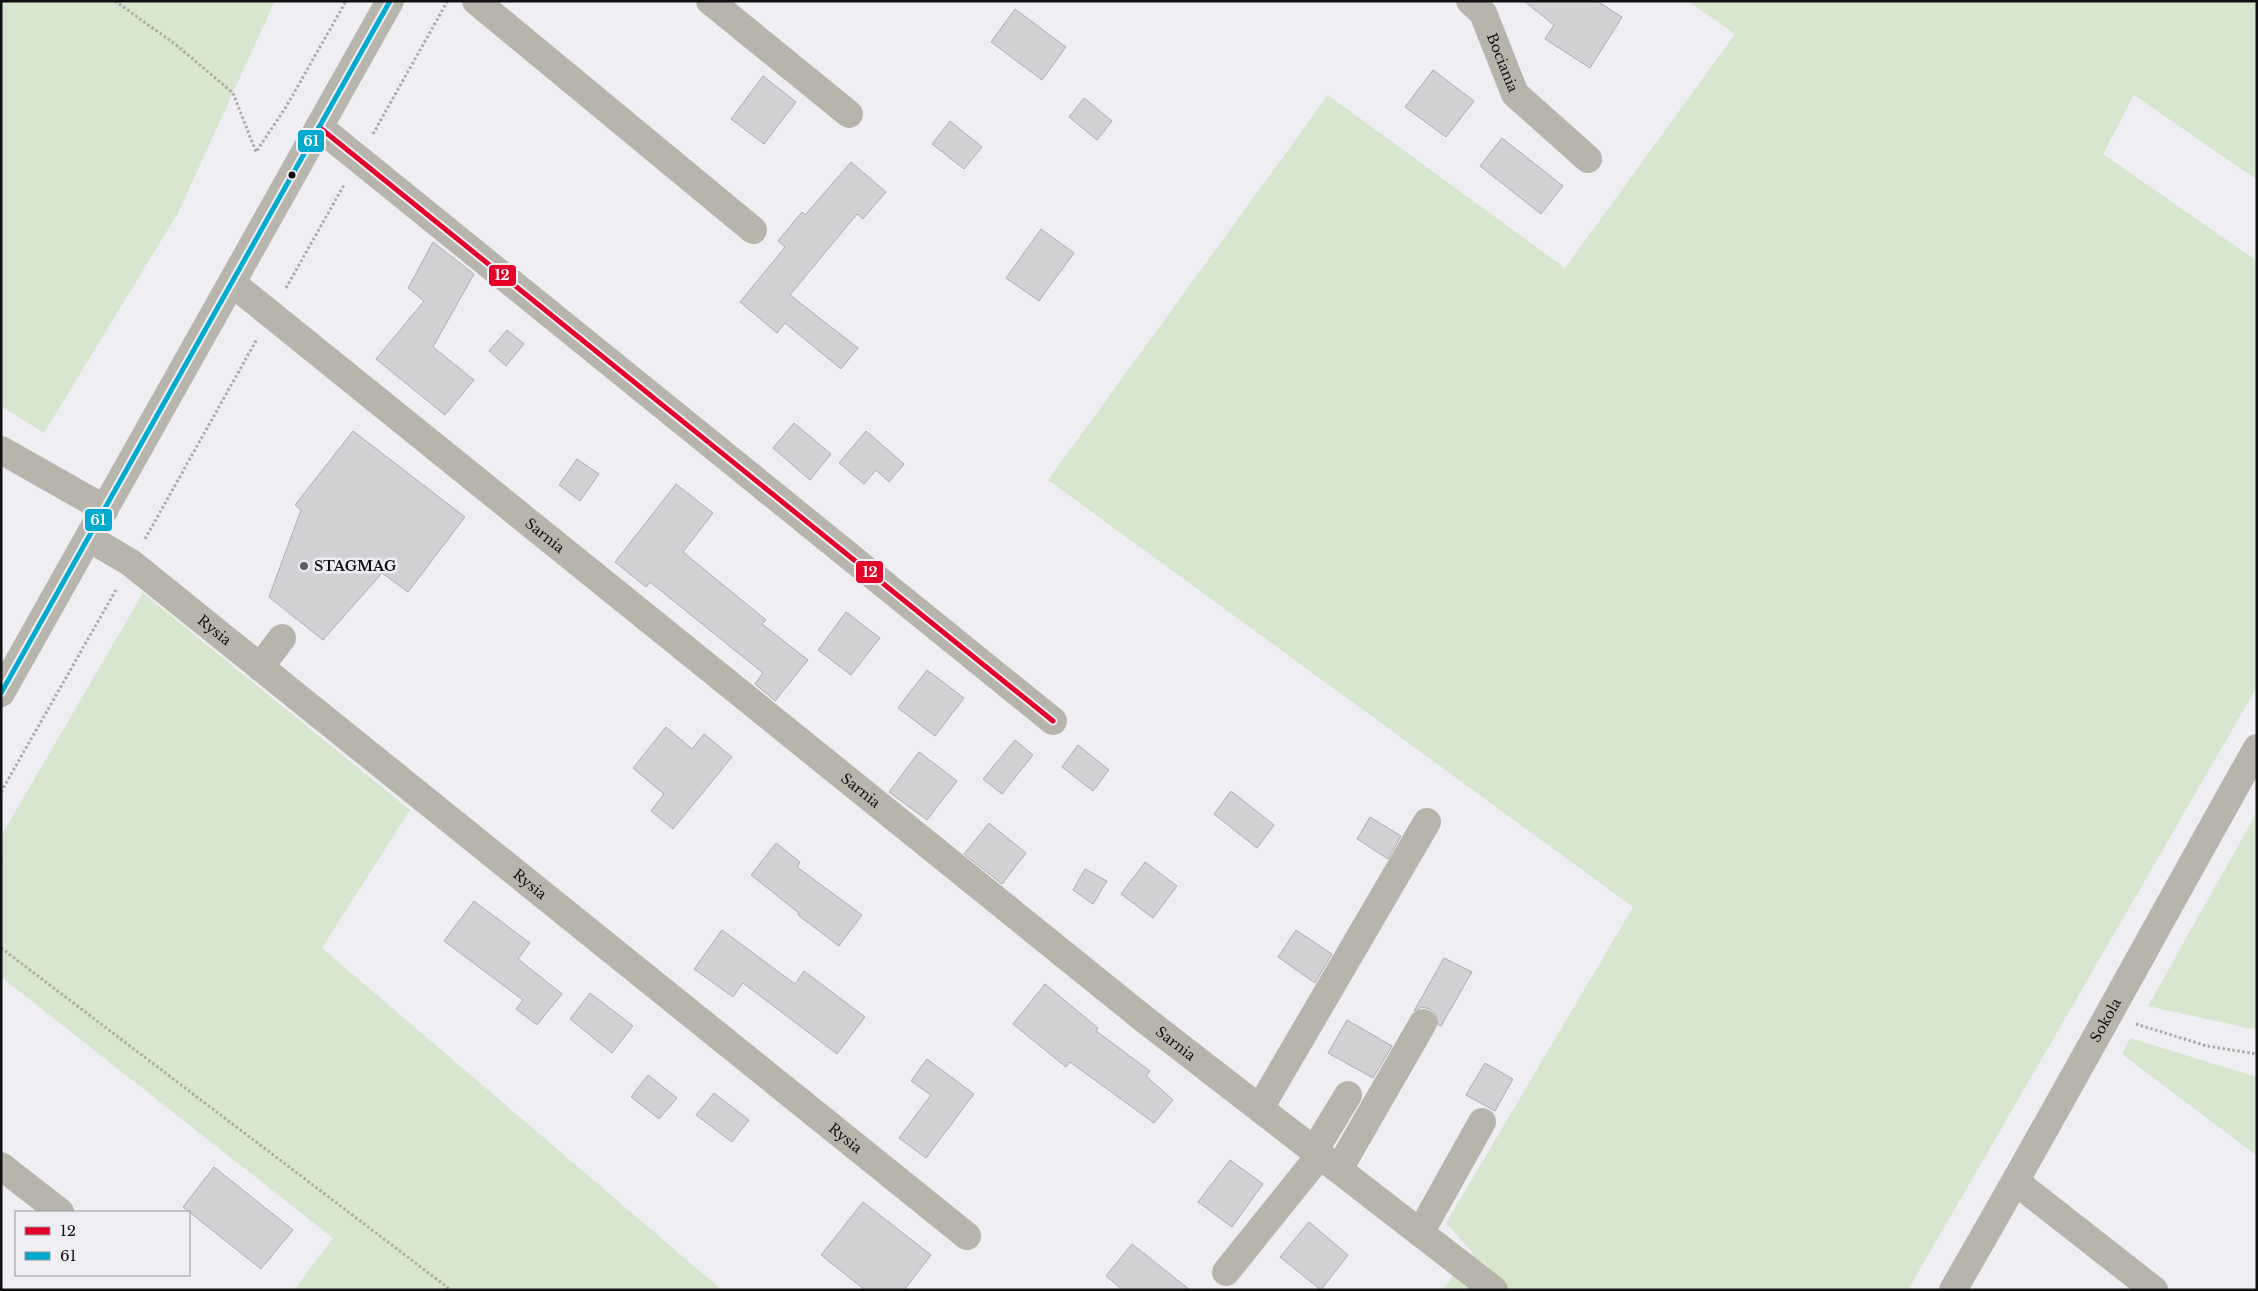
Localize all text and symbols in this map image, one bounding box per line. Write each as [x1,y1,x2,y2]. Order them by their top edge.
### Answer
street label: Bociania [1483,30,1522,95]
line badge: 61 [297,129,325,153]
text: 61 [303,132,319,150]
unlabelled marker [287,170,297,180]
line badge: 12 [488,264,517,287]
text: 12 [494,266,510,284]
line badge: 61 [84,508,113,532]
text: 61 [90,511,106,529]
street label: Sarnia [521,514,568,557]
place label: STAGMAG [314,557,397,575]
marker: STAGMAG [298,560,310,572]
line badge: 12 [855,560,884,584]
text: 12 [862,563,878,581]
street label: Rysia [194,611,235,649]
street label: Sarnia [837,769,884,812]
street label: Rysia [509,865,551,903]
street label: Sokola [2086,995,2125,1045]
street label: Sarnia [1152,1022,1199,1065]
street label: Rysia [825,1119,866,1157]
legend [15,1211,190,1276]
text: 12 [60,1221,76,1240]
text: 61 [60,1246,76,1265]

